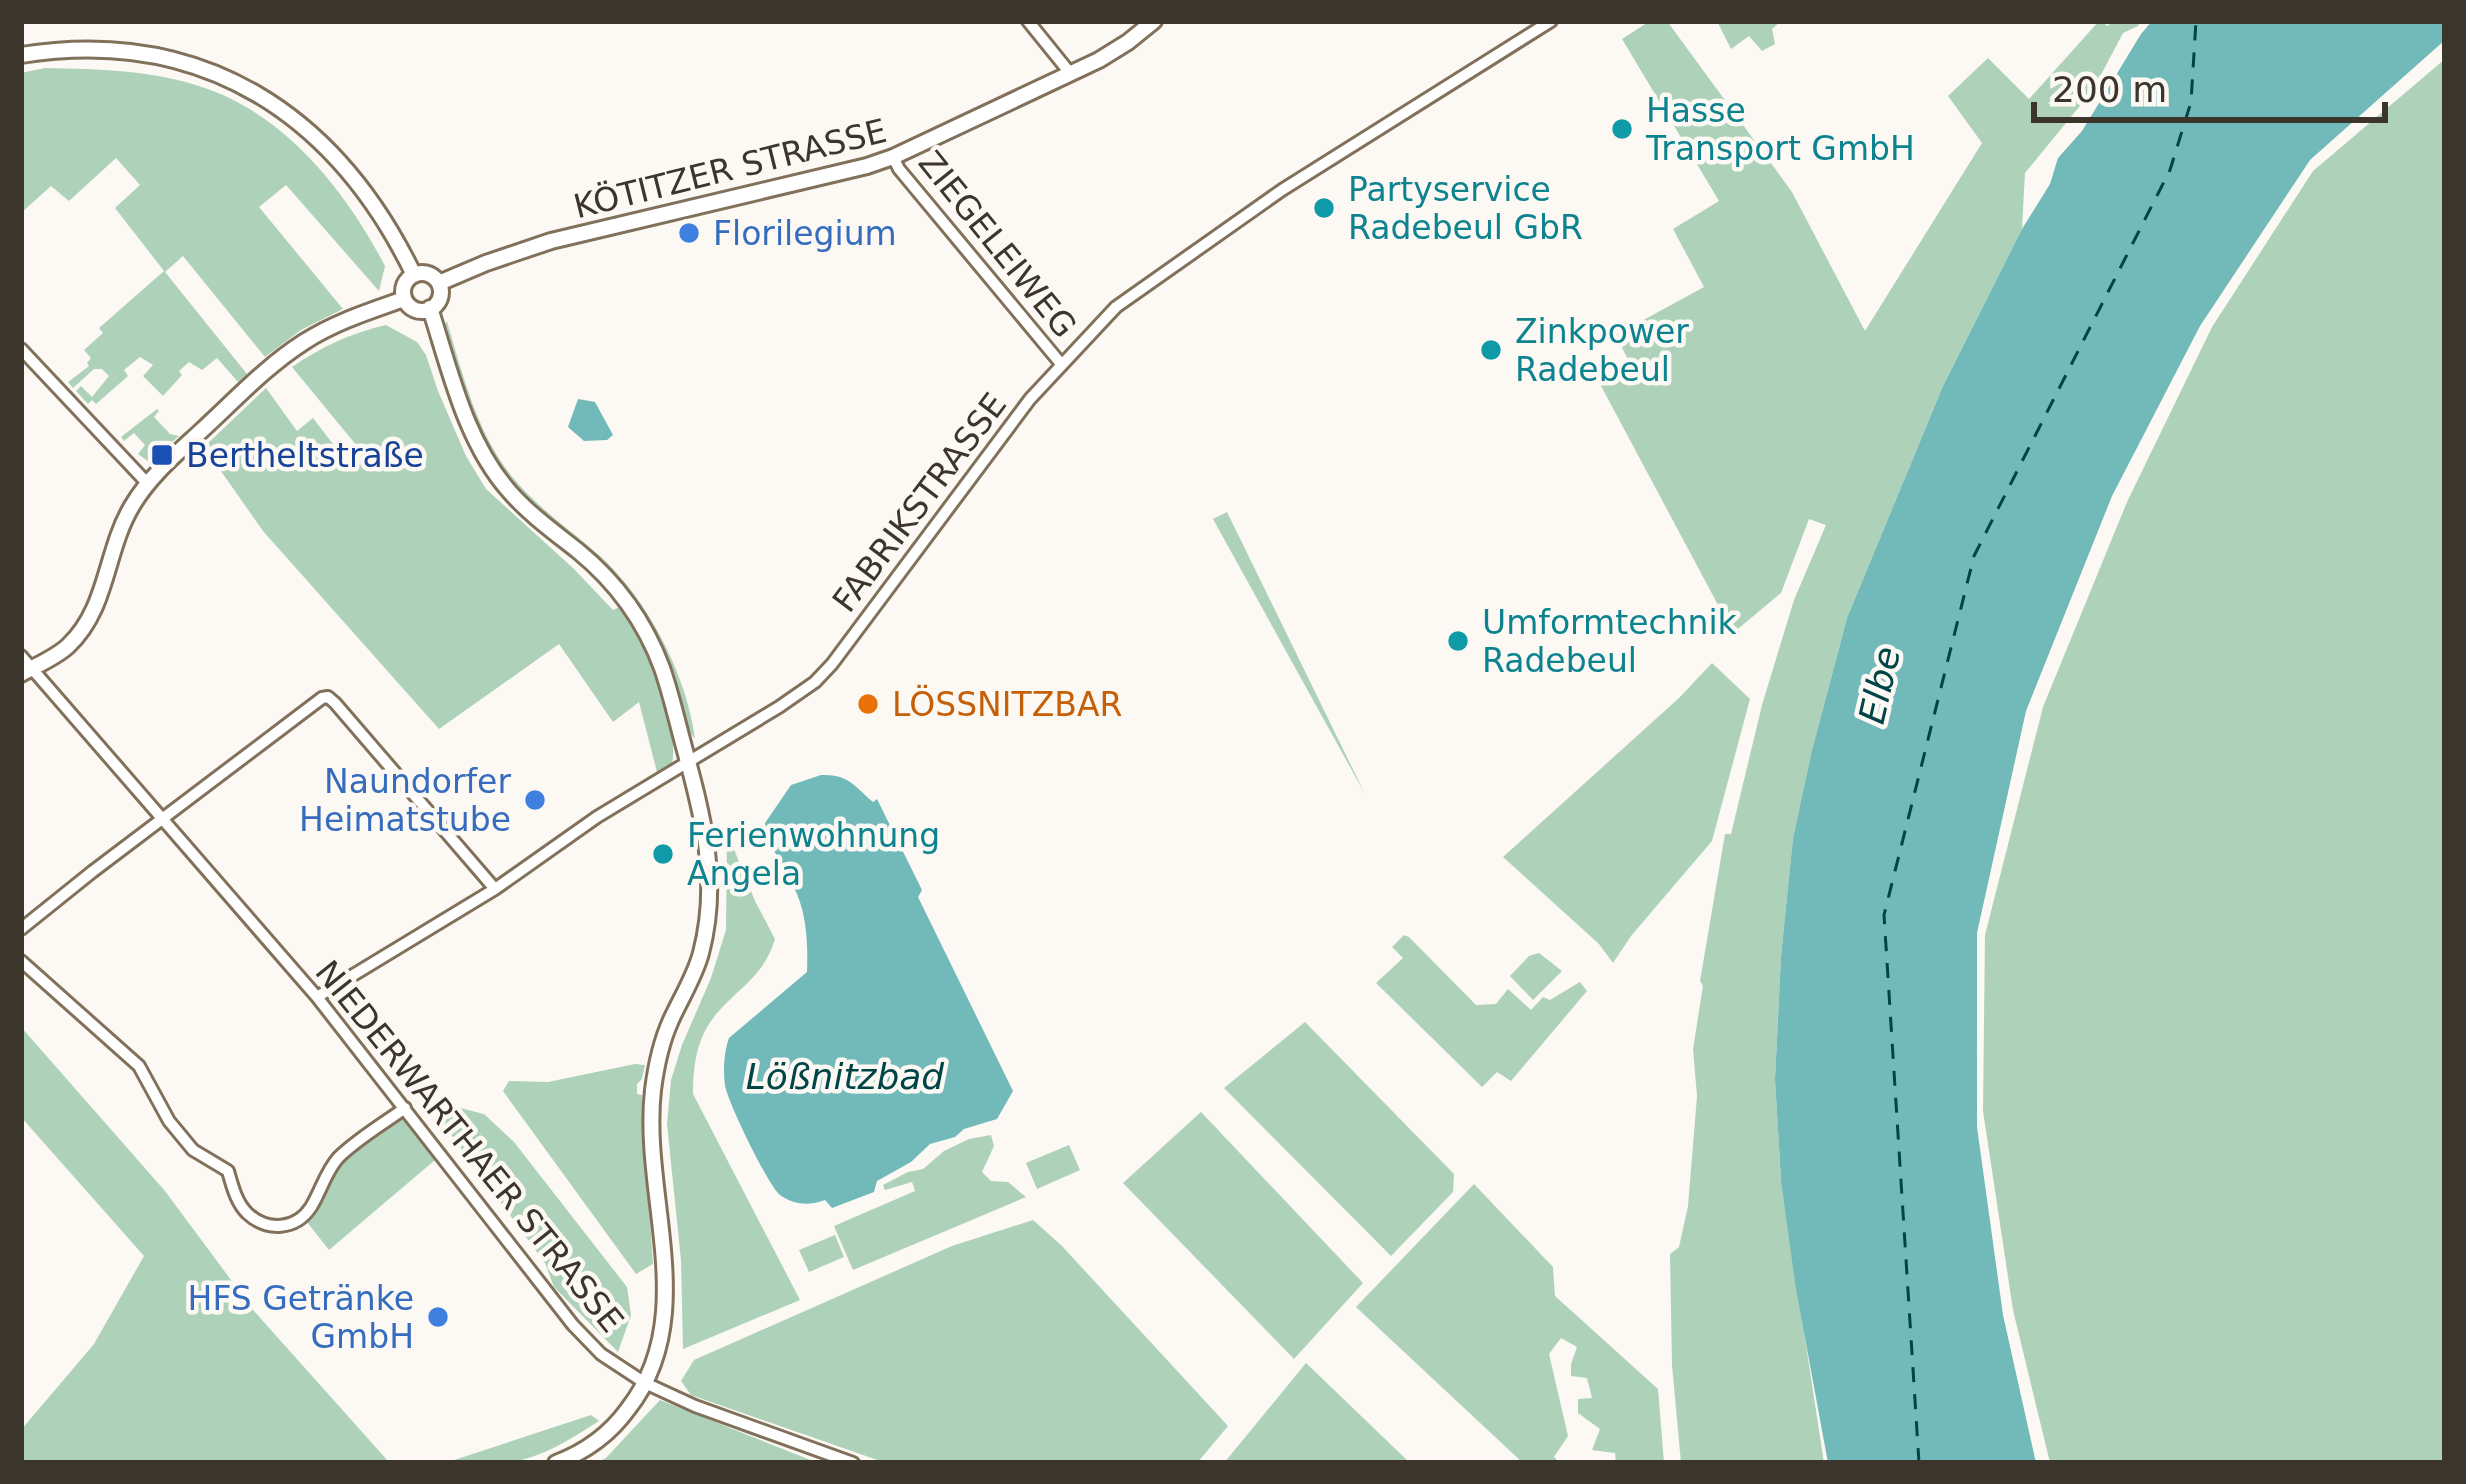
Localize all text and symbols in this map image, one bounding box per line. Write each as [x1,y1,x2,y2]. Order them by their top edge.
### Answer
scale bar [2034,48,2385,122]
text: 200 m [2052,69,2167,110]
place label: Hasse Transport GmbH [1645,91,1915,168]
street label: KÖTITZER STRASSE [570,110,890,226]
marker: Hasse Transport GmbH [1609,116,1635,142]
street label: ZIEGELEIWEG [911,144,1084,345]
place label: Partyservice Radebeul GbR [1348,170,1583,247]
marker: Partyservice Radebeul GbR [1311,195,1337,221]
place label: Florilegium [713,214,897,253]
marker: Florilegium [676,220,702,246]
place label: Zinkpower Radebeul [1515,312,1689,389]
marker: Zinkpower Radebeul [1478,337,1504,363]
street label: FABRIKSTRASSE [825,385,1014,619]
place label: Bertheltstraße [186,436,424,475]
marker: Bertheltstraße [149,442,175,468]
place label: Umformtechnik Radebeul [1482,603,1738,680]
marker: Umformtechnik Radebeul [1445,628,1471,654]
water label: Elbe [1851,643,1908,728]
place label: LÖSSNITZBAR [892,684,1122,724]
marker: LÖSSNITZBAR [855,691,881,717]
place label: Naundorfer Heimatstube [299,762,511,839]
marker: Naundorfer Heimatstube [522,787,548,813]
place label: Ferienwohnung Angela [687,816,940,893]
marker: Ferienwohnung Angela [650,841,676,867]
street label: NIEDERWARTHAER STRASSE [308,953,632,1340]
water label: Lößnitzbad [746,1056,945,1097]
place label: HFS Getränke GmbH [188,1279,414,1356]
marker: HFS Getränke GmbH [425,1304,451,1330]

